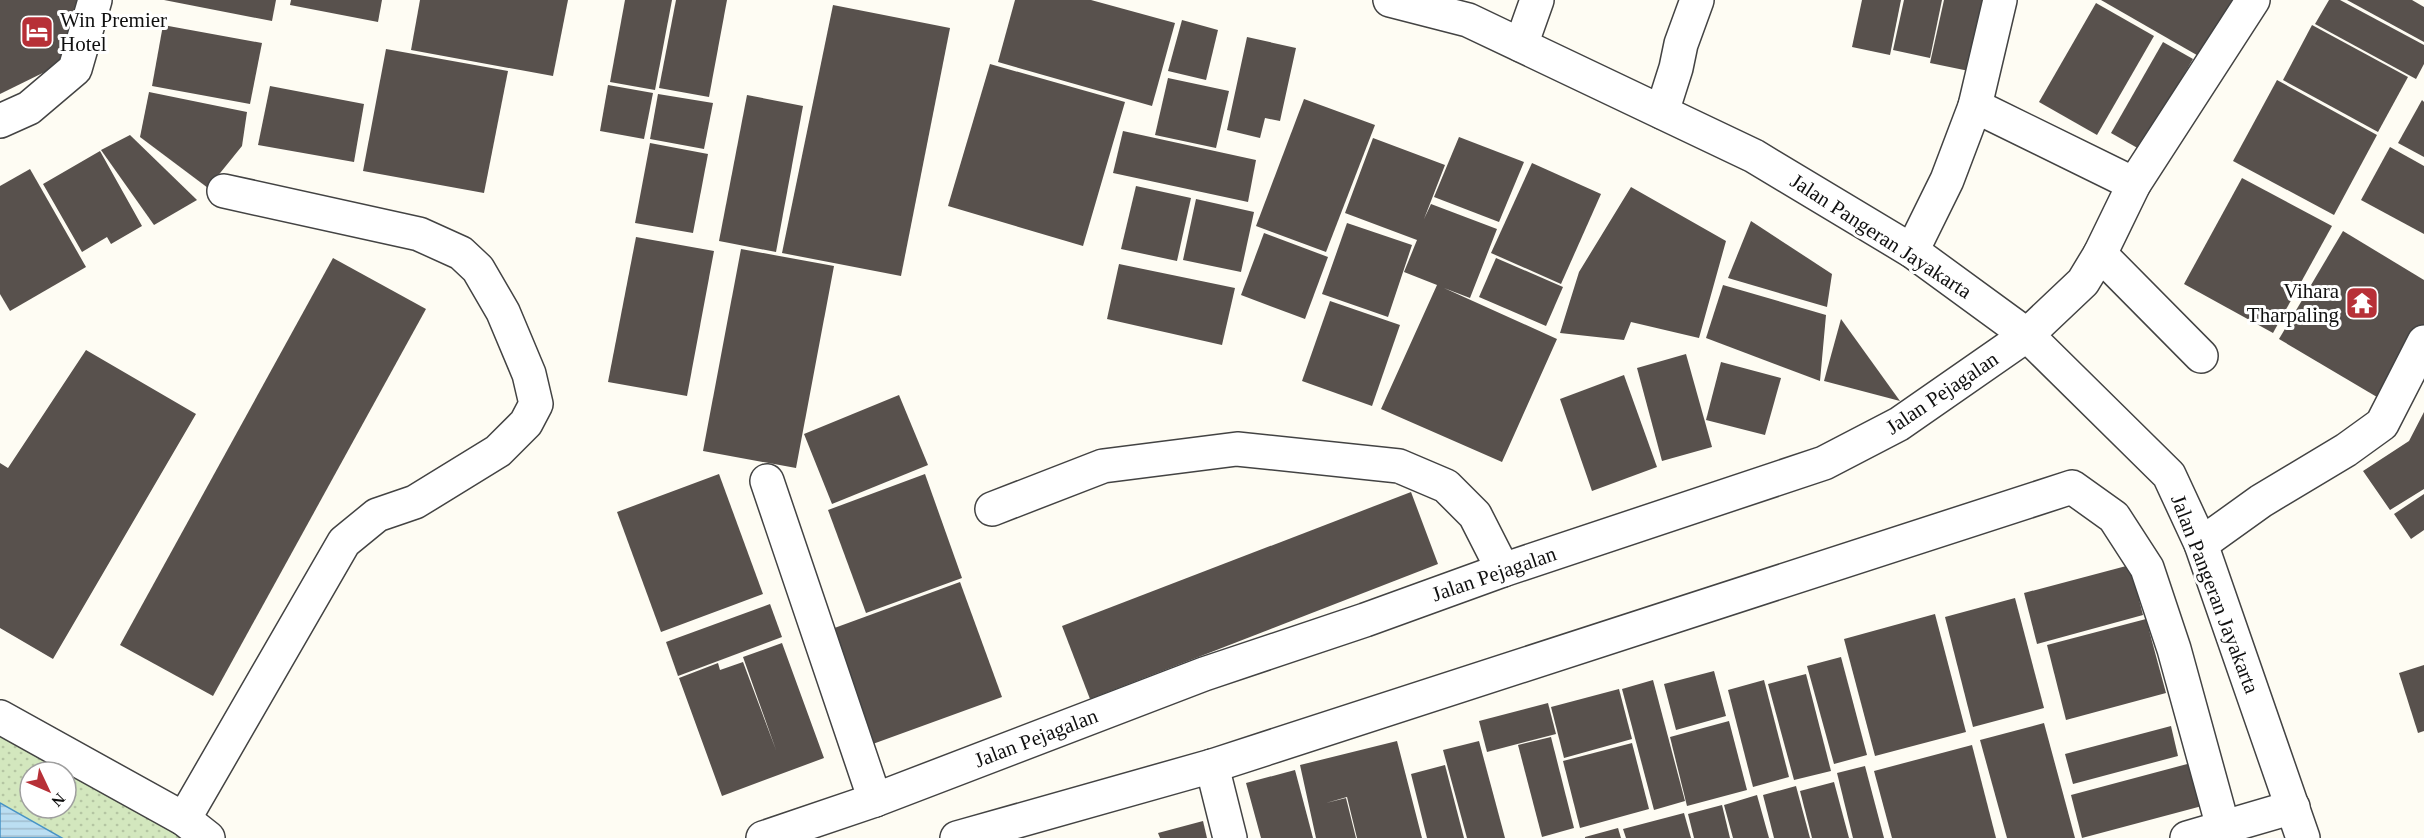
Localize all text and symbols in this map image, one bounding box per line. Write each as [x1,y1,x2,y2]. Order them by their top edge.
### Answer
place label: Win Premier Hotel [60,8,167,56]
hotel icon: Win Premier Hotel [19,14,55,50]
street label: Jalan Pangeran Jayakarta [1786,168,1977,304]
place label: Vihara Tharpaling [2247,279,2340,327]
temple icon: Vihara Tharpaling [2344,285,2380,321]
street label: Jalan Pejagalan [1881,346,2003,439]
street label: Jalan Pangeran Jayakarta [2166,491,2264,697]
street label: Jalan Pejagalan [1429,541,1560,607]
street label: Jalan Pejagalan [971,703,1101,773]
north arrow [18,760,78,820]
text: N [48,790,69,810]

